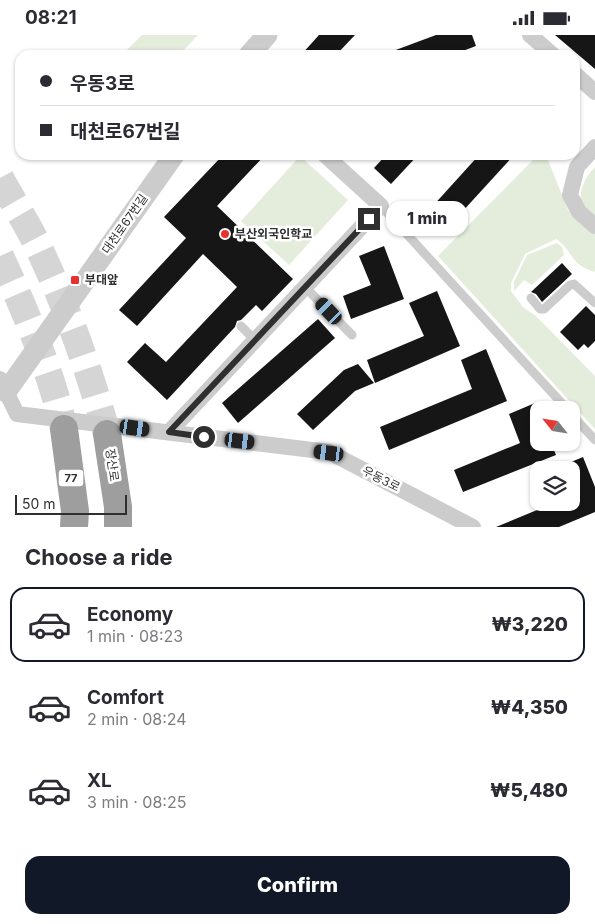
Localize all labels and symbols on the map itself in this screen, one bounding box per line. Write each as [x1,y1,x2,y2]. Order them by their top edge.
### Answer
street label: 대천로67번길 [99,191,151,256]
callout: 1 min [386,201,469,237]
route end [358,208,380,230]
place label: 부산외국인학교 [235,226,312,241]
marker: 부산외국인학교 [219,228,231,240]
place label: 부대앞 [85,272,118,287]
marker: 부대앞 [69,274,81,286]
car [313,295,344,327]
north arrow [530,401,580,451]
car [119,418,150,438]
route start [193,426,215,448]
car [224,432,255,450]
car [313,444,344,462]
street label: 장산로 [103,447,122,482]
street label: 우동3로 [360,463,403,494]
road number: 77 [58,469,84,487]
scale bar [15,492,128,515]

